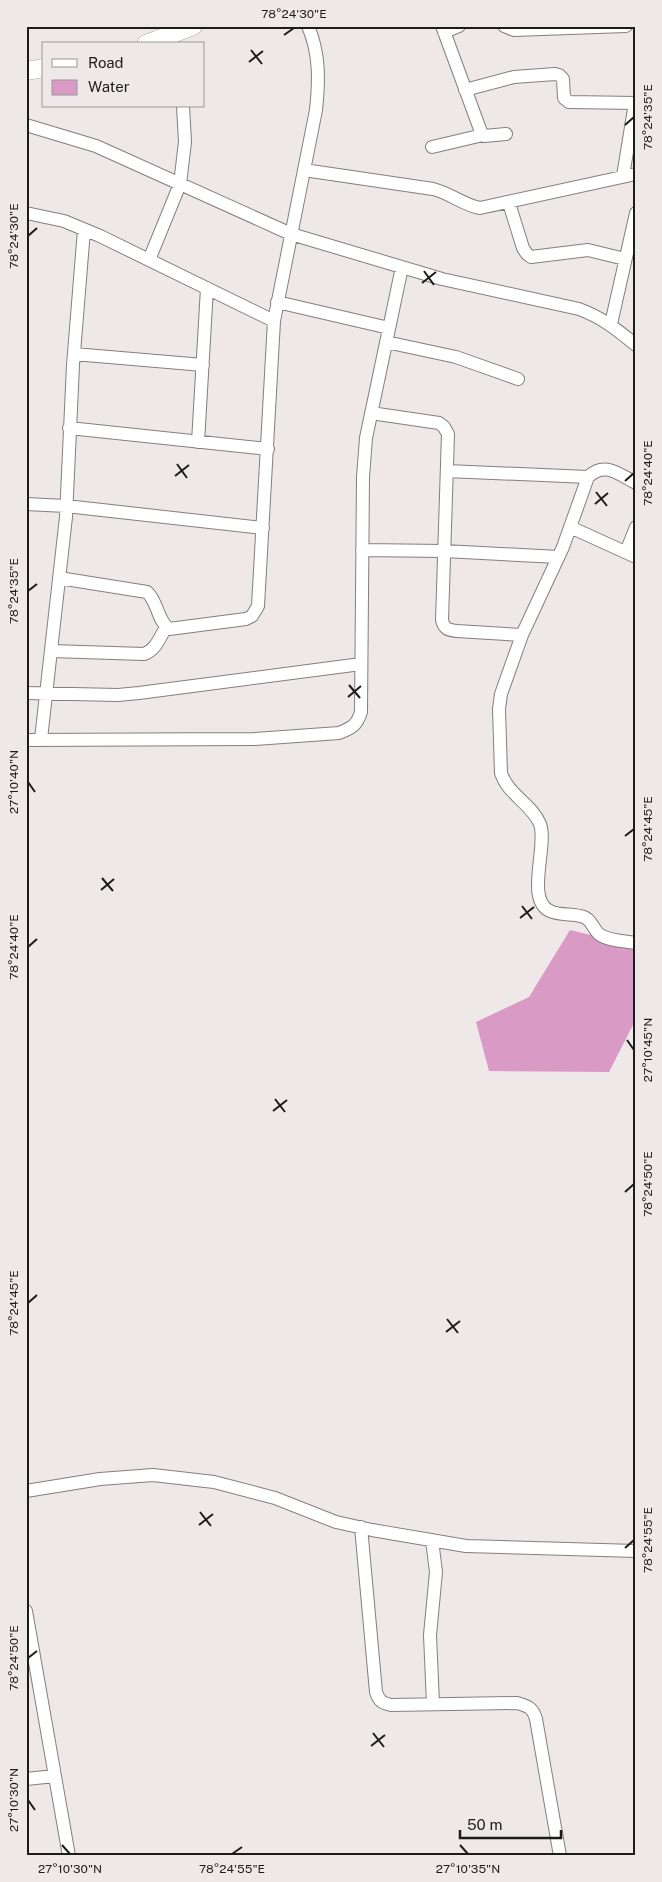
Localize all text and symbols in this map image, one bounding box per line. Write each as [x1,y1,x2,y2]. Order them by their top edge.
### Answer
text: 78°24'30"E [261,7,327,21]
legend [42,42,205,108]
text: Road [88,54,124,71]
text: Water [88,78,130,95]
text: 78°24'35"E [641,84,655,150]
text: 78°24'30"E [7,203,21,269]
text: 78°24'40"E [641,440,655,506]
text: 78°24'35"E [7,558,21,624]
text: 27°10'40"N [7,750,21,814]
text: 78°24'45"E [641,796,655,862]
text: 78°24'40"E [7,914,21,980]
text: 27°10'45"N [641,1018,655,1082]
text: 78°24'50"E [641,1151,655,1217]
text: 78°24'45"E [7,1270,21,1336]
text: 78°24'55"E [641,1507,655,1573]
text: 78°24'50"E [7,1625,21,1691]
text: 27°10'30"N [7,1768,21,1832]
scale bar [460,1807,561,1839]
text: 50 m [467,1816,502,1833]
text: 27°10'30"N [38,1862,102,1876]
text: 78°24'55"E [199,1862,265,1876]
text: 27°10'35"N [436,1862,500,1876]

